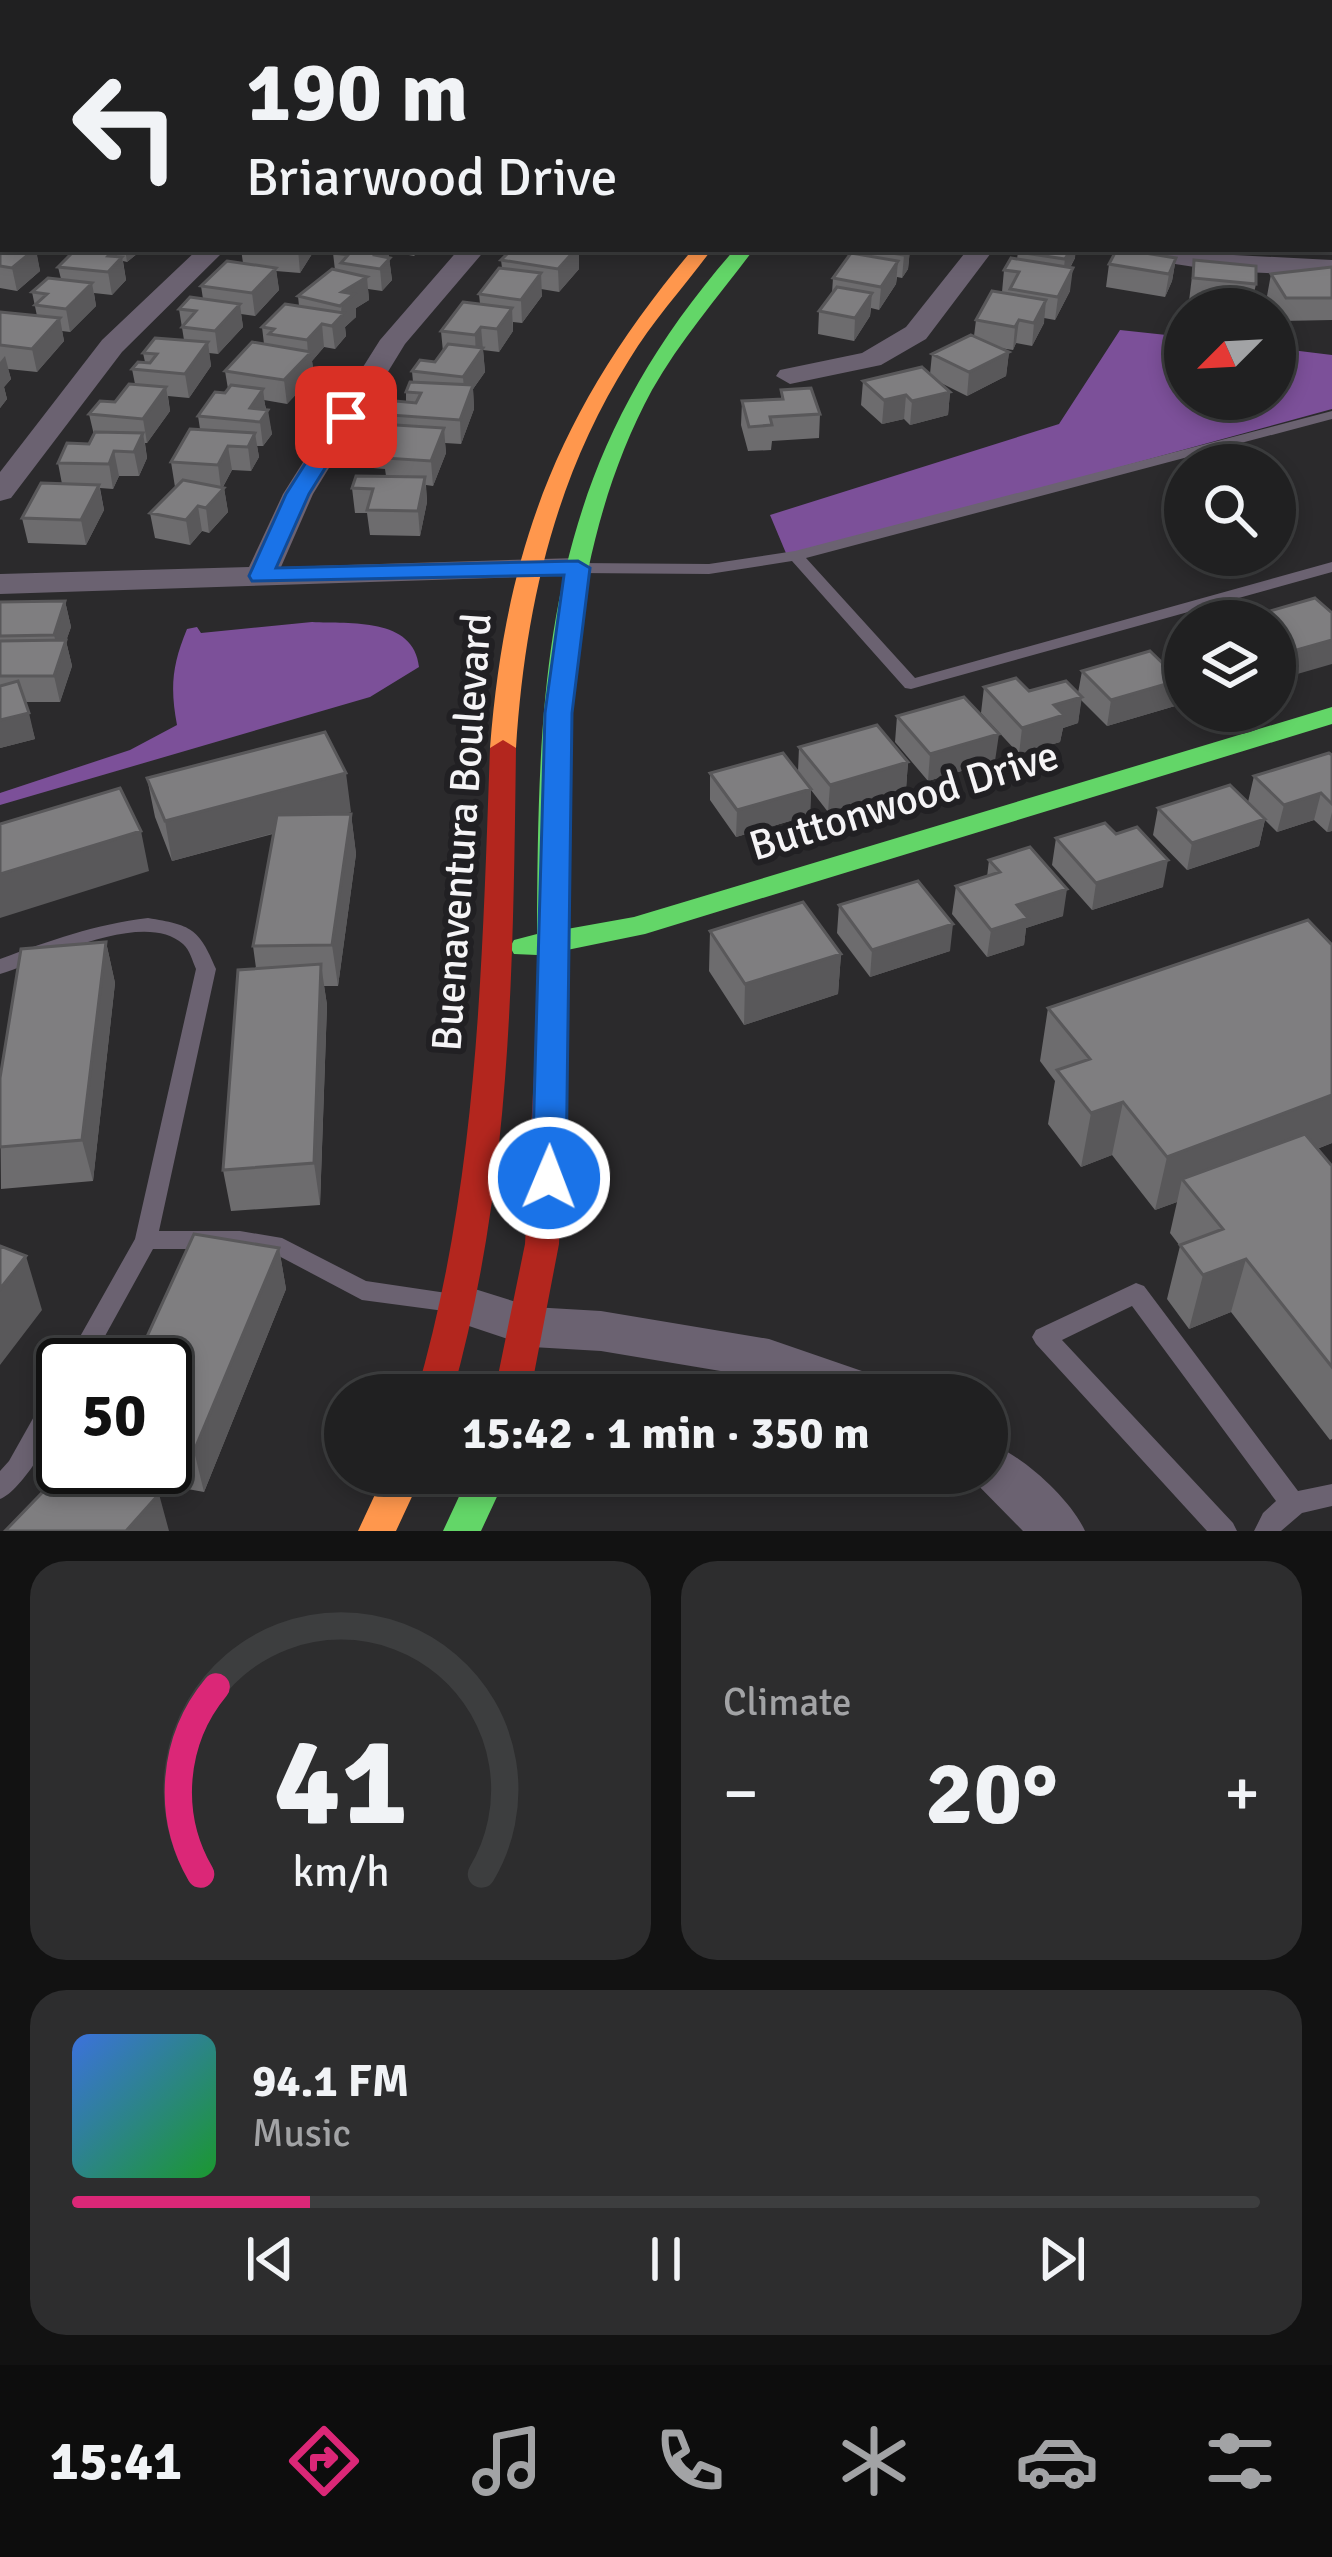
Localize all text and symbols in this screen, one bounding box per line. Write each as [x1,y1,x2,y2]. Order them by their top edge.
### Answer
text: 190 m [246,41,468,145]
icon: left [48,48,204,204]
text: Briarwood Drive [246,144,617,211]
north arrow [1164,288,1296,420]
map controls [1164,288,1296,732]
pin [295,366,397,468]
icon: arrive [313,384,379,450]
button: search [1164,444,1296,576]
button: layers [1164,600,1296,732]
street label: Buenaventura Boulevard [421,611,503,1053]
street label: Buttonwood Drive [743,730,1065,872]
position arrow [486,1115,612,1241]
speed limit sign: 50 [36,1338,192,1494]
text: 15:42 · 1 min · 350 m [462,1406,870,1461]
text: Climate [723,1678,852,1726]
text: 41 [273,1706,408,1859]
text: 20° [925,1738,1058,1849]
text: − [723,1753,759,1834]
text: + [1224,1753,1260,1834]
text: km/h [292,1845,389,1898]
text: 94.1 FM [252,2054,409,2109]
text: Music [252,2109,351,2157]
icon: previous [237,2226,303,2292]
icon: pause [633,2226,699,2292]
icon: next [1029,2226,1095,2292]
icon: directions [282,2419,366,2503]
icon: music [465,2419,549,2503]
icon: phone [648,2419,732,2503]
icon: climate [832,2419,916,2503]
icon: car [1015,2419,1099,2503]
icon: filters [1198,2419,1282,2503]
text: 15:41 [50,2428,182,2495]

